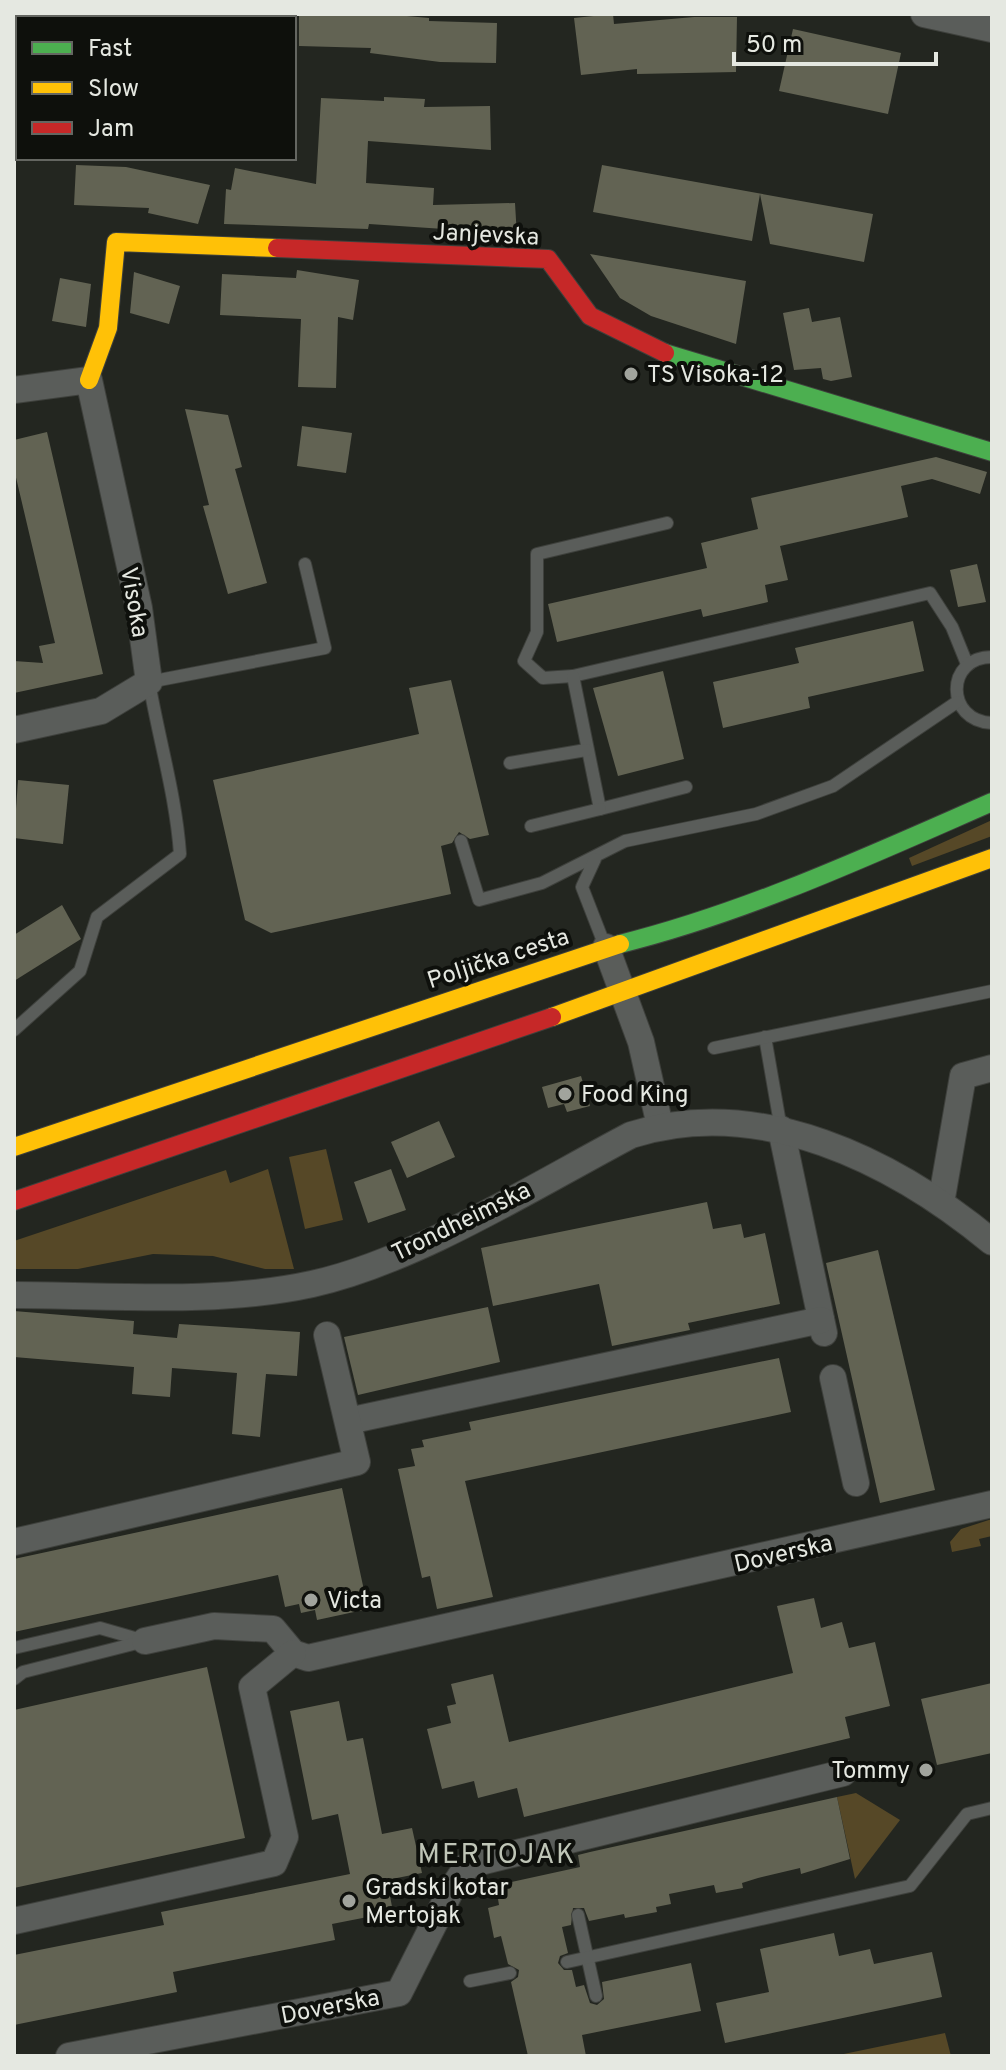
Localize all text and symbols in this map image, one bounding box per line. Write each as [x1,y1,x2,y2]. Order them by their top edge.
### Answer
legend [16,16,296,160]
scale bar [734,16,936,66]
text: 50 m [746,31,802,61]
text: Fast [88,35,132,65]
text: Slow [88,75,139,105]
text: Jam [88,115,134,145]
street label: Janjevska [432,218,540,254]
place label: TS Visoka-12 [647,361,784,391]
marker: TS Visoka-12 [622,365,640,383]
street label: Visoka [112,565,154,640]
street label: Poljička cesta [424,923,573,997]
place label: Food King [581,1081,689,1111]
marker: Food King [556,1085,574,1103]
street label: Trondheimska [388,1176,536,1269]
street label: Doverska [731,1529,835,1581]
place label: Victa [327,1587,382,1617]
marker: Victa [302,1591,320,1609]
place label: Tommy [831,1757,910,1787]
marker: Tommy [917,1761,935,1779]
district label: MERTOJAK [418,1838,576,1874]
place label: Gradski kotar Mertojak [365,1874,509,1932]
marker: Gradski kotar Mertojak [340,1892,358,1910]
street label: Doverska [279,1984,382,2032]

